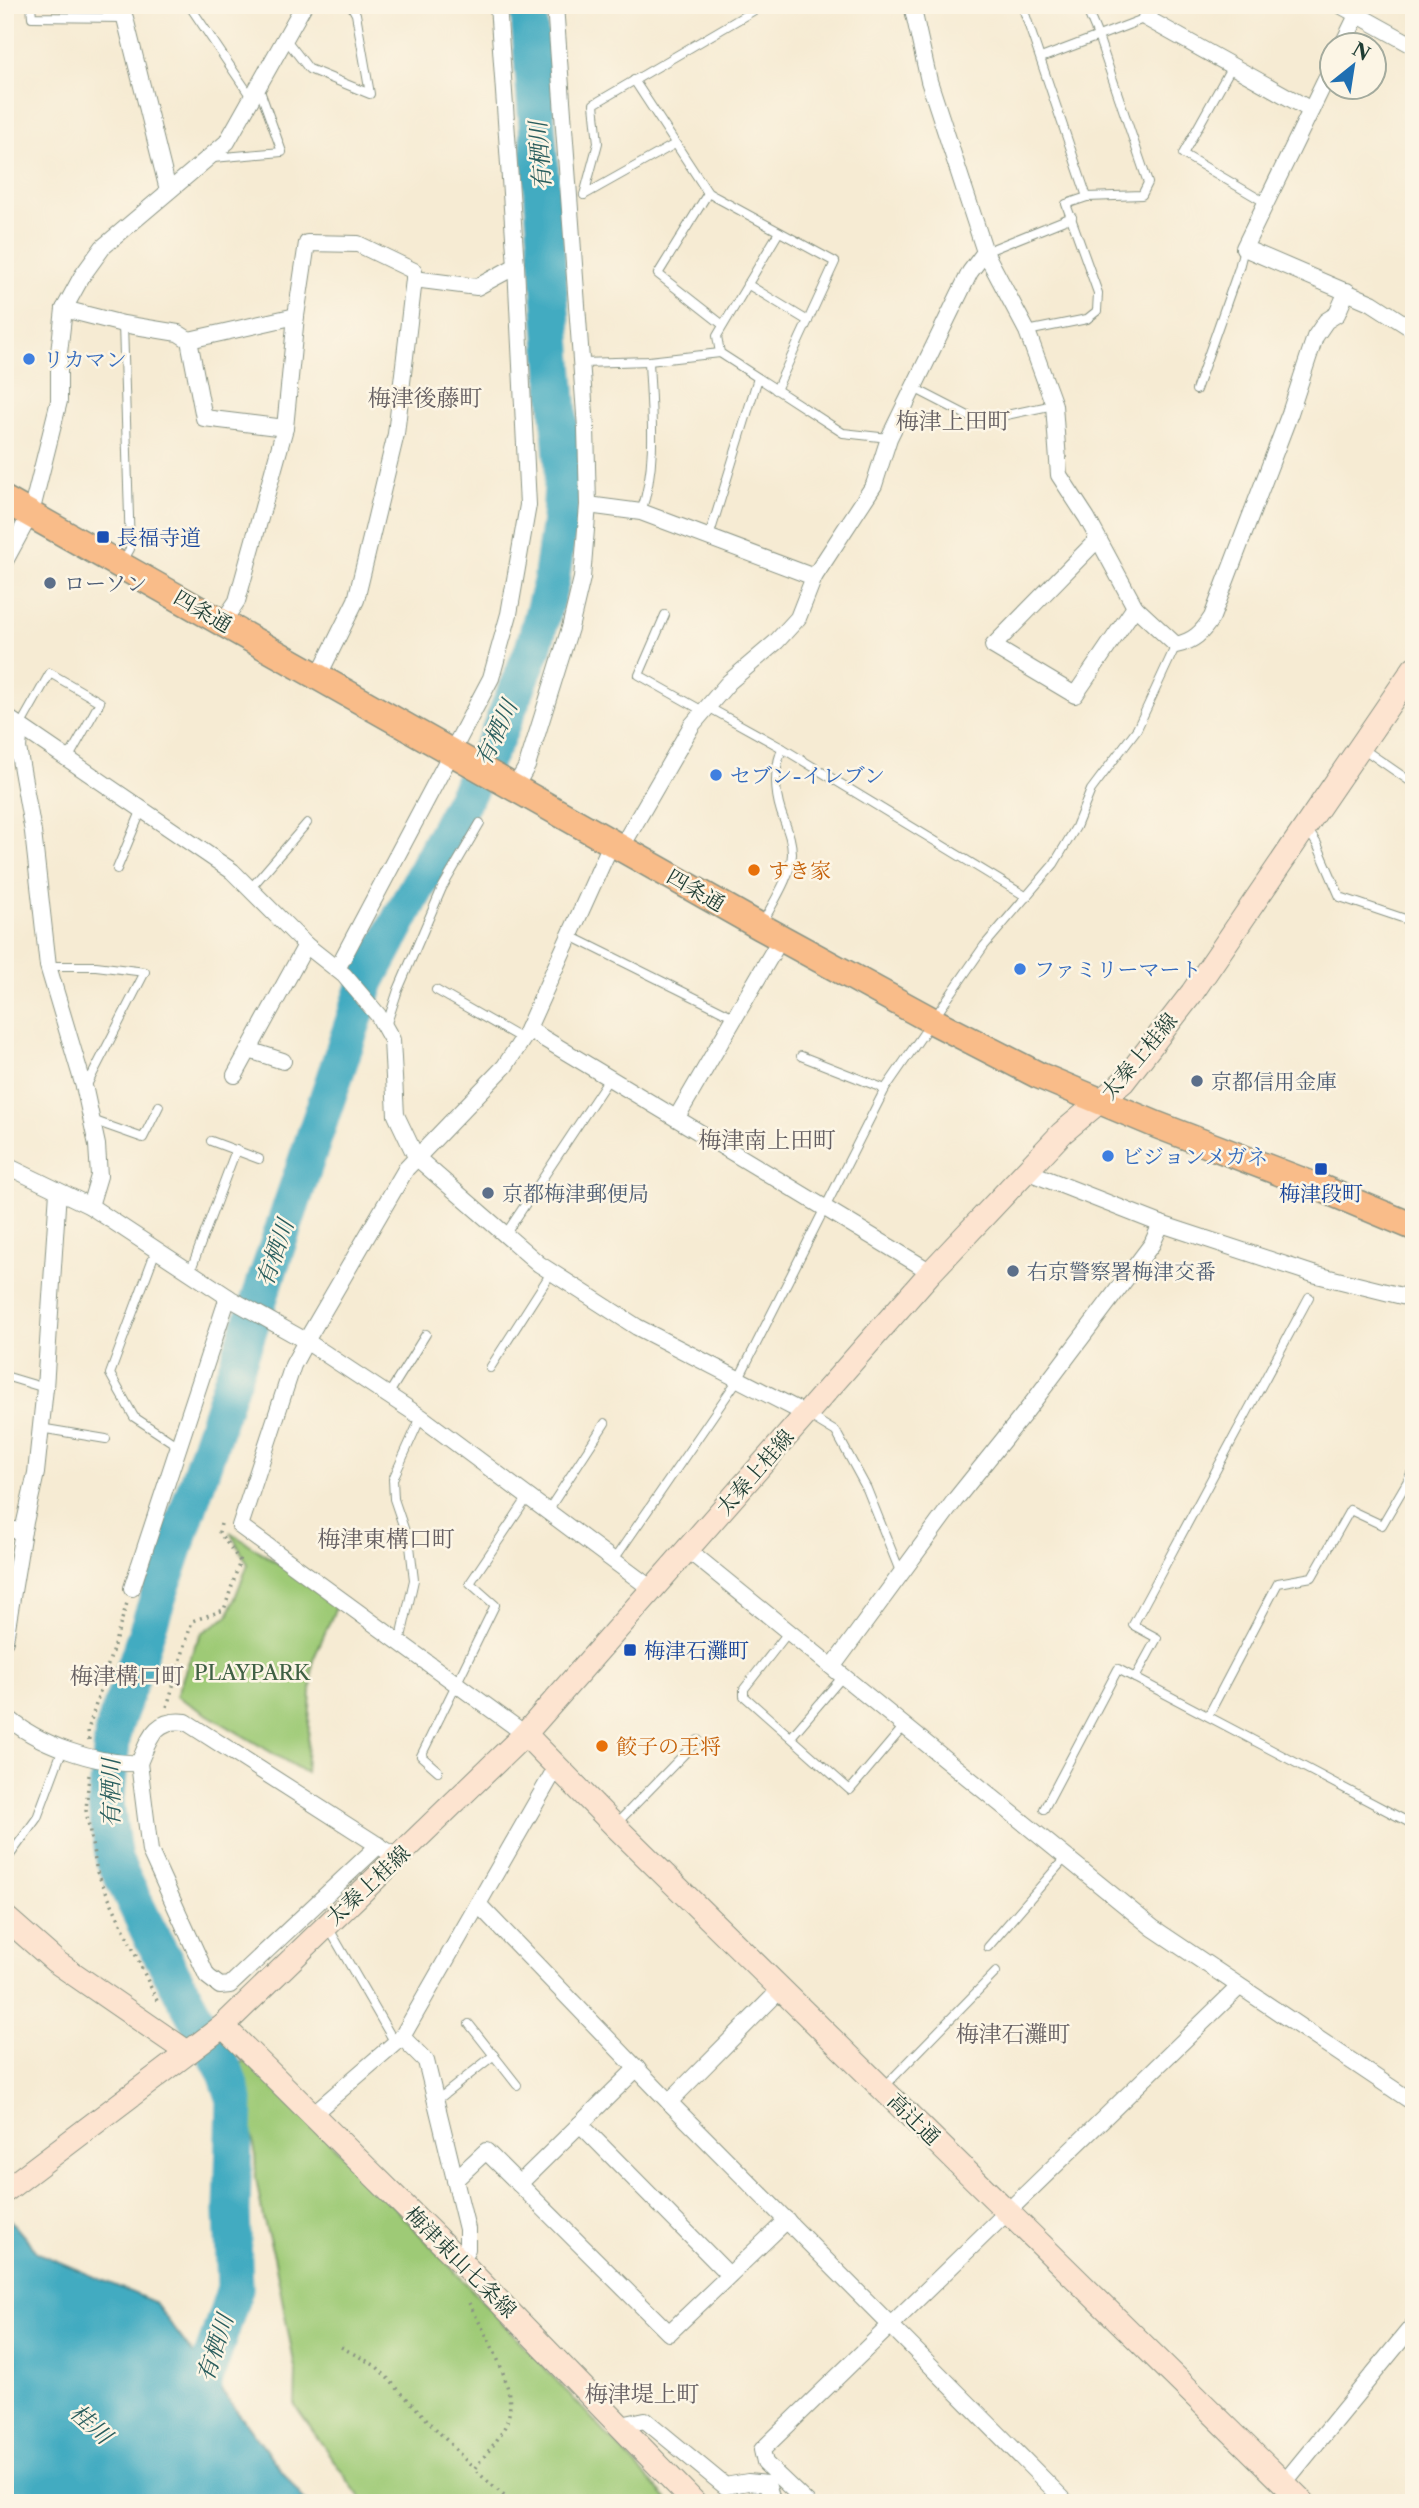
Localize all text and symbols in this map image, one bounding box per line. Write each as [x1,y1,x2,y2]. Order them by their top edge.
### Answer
north arrow [1318,32,1388,102]
text: N [1348,38,1374,66]
water label: 有栖川 [523,118,556,191]
place label: リカマン [43,347,127,372]
marker: リカマン [21,351,37,367]
district label: 梅津後藤町 [368,384,483,412]
district label: 梅津上田町 [896,407,1011,435]
place label: 長福寺道 [117,525,201,550]
marker: 長福寺道 [95,529,111,545]
place label: ローソン [64,571,147,596]
marker: ローソン [42,575,58,591]
street label: 四条通 [169,584,237,638]
water label: 有栖川 [469,693,525,770]
place label: セブン-イレブン [730,763,885,788]
marker: セブン-イレブン [708,767,724,783]
place label: すき家 [768,858,831,883]
marker: すき家 [746,862,762,878]
street label: 四条通 [662,863,730,917]
place label: ファミリーマート [1034,957,1202,982]
marker: ファミリーマート [1012,961,1028,977]
street label: 太秦上桂線 [1096,1008,1182,1104]
place label: 京都信用金庫 [1211,1069,1337,1094]
marker: 京都信用金庫 [1189,1073,1205,1089]
district label: 梅津南上田町 [698,1126,836,1154]
place label: ビジョンメガネ [1122,1144,1268,1169]
marker: ビジョンメガネ [1100,1148,1116,1164]
marker: 梅津段町 [1313,1161,1329,1177]
place label: 京都梅津郵便局 [502,1181,649,1206]
place label: 梅津段町 [1279,1181,1363,1206]
marker: 京都梅津郵便局 [480,1185,496,1201]
water label: 有栖川 [251,1213,300,1290]
place label: 右京警察署梅津交番 [1027,1259,1216,1284]
marker: 右京警察署梅津交番 [1005,1263,1021,1279]
street label: 太秦上桂線 [711,1424,799,1520]
district label: 梅津東構口町 [317,1525,455,1553]
place label: 梅津石灘町 [644,1638,749,1663]
marker: 梅津石灘町 [622,1642,638,1658]
park label: PLAYPARK [194,1660,311,1685]
district label: 梅津構口町 [70,1662,185,1690]
place label: 餃子の王将 [616,1734,721,1759]
marker: 餃子の王将 [594,1738,610,1754]
water label: 有栖川 [97,1756,125,1828]
street label: 太秦上桂線 [321,1840,415,1930]
district label: 梅津石灘町 [956,2020,1071,2048]
street label: 高辻通 [883,2088,945,2150]
street label: 梅津東山七条線 [400,2201,522,2323]
water label: 有栖川 [191,2308,240,2385]
district label: 梅津堤上町 [585,2380,700,2408]
water label: 桂川 [65,2398,120,2452]

